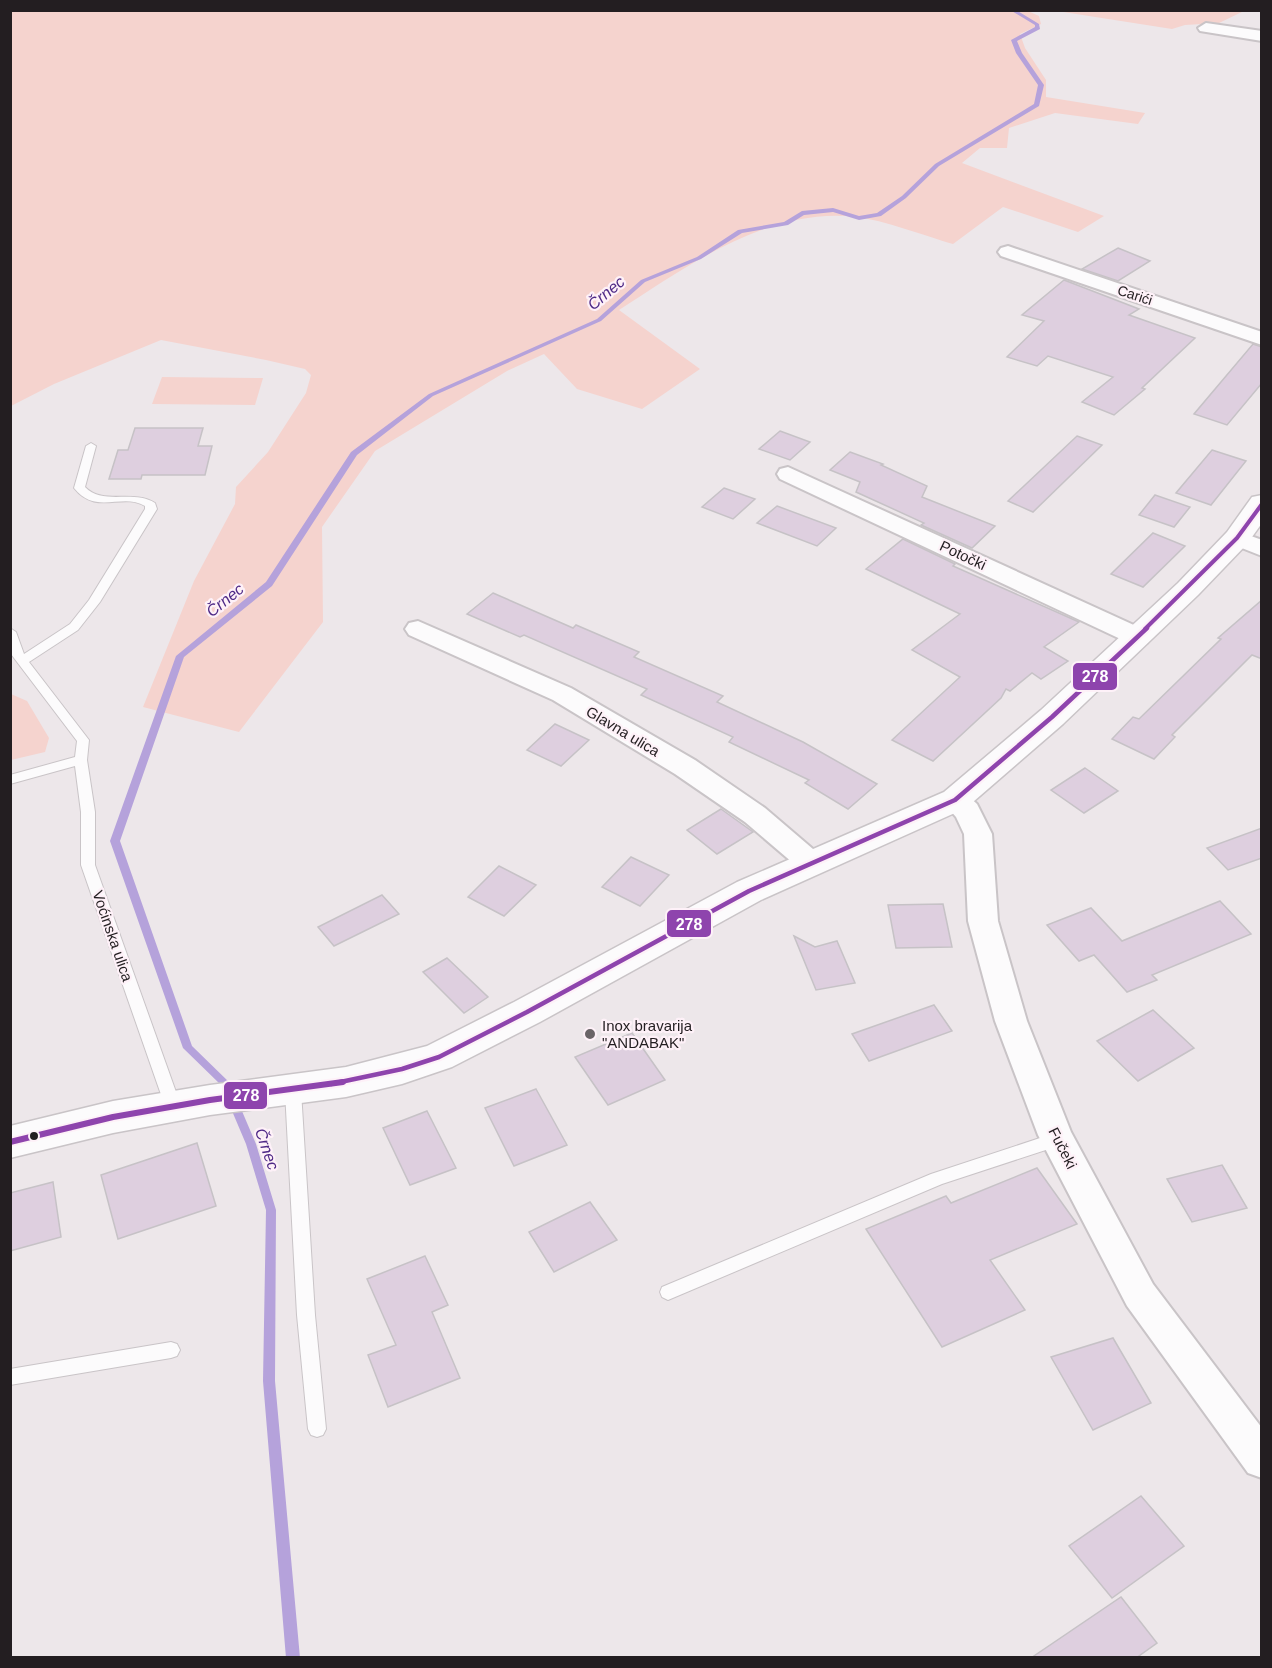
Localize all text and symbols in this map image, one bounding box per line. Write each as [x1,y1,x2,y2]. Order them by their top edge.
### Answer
water label: Črnec [584,272,628,313]
street label: Carići [1116,282,1154,308]
street label: Potočki [937,537,989,573]
water label: Črnec [202,579,247,620]
line badge: 278 [1072,662,1118,691]
text: 278 [1082,668,1108,685]
street label: Glavna ulica [583,702,663,760]
street label: Voćinska ulica [89,888,137,984]
line badge: 278 [666,909,712,938]
text: 278 [676,916,702,933]
place label: Inox bravarija "ANDABAK" [602,1017,693,1051]
marker: Inox bravarija "ANDABAK" [583,1027,597,1041]
line badge: 278 [223,1081,268,1110]
text: 278 [233,1087,259,1104]
street label: Fučeki [1045,1124,1081,1172]
water label: Črnec [252,1126,283,1172]
unlabelled marker [28,1130,40,1142]

